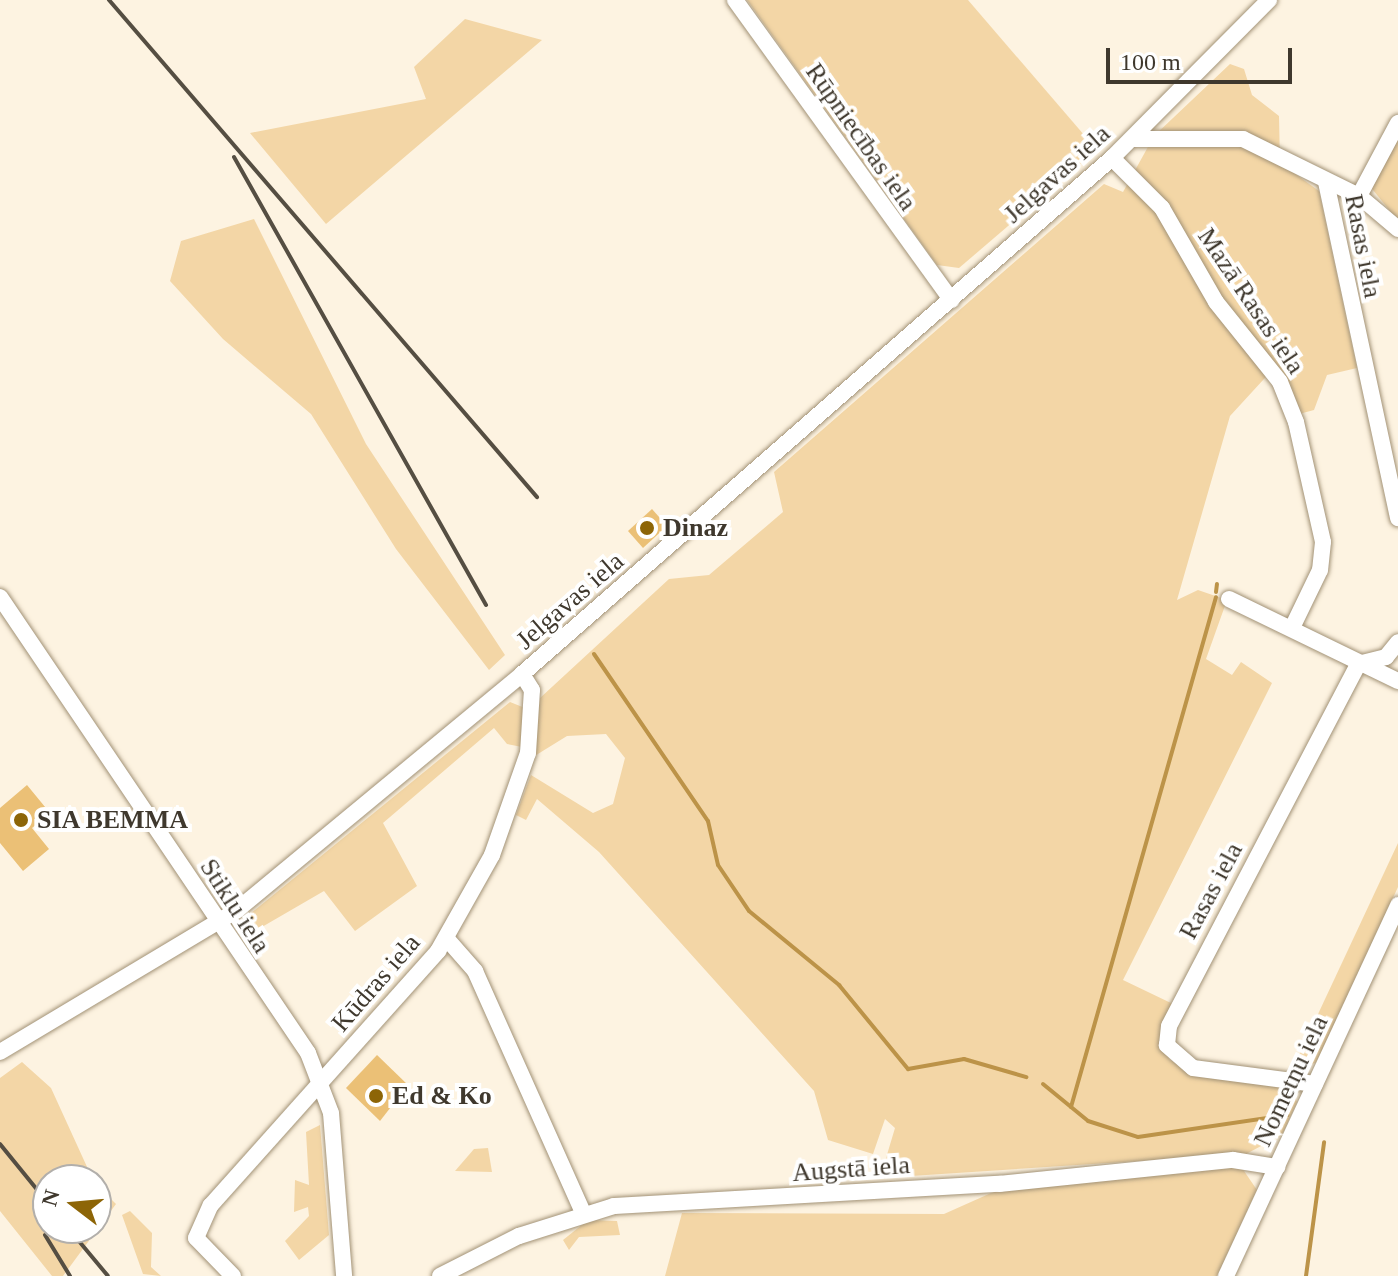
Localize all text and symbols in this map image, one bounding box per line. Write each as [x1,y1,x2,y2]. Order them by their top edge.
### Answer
scale bar [1110,32,1296,82]
text: 100 m [1120,49,1181,75]
street label: Rūpniecības iela [799,57,923,217]
street label: Jelgavas iela [997,118,1117,230]
street label: Rasas iela [1338,192,1388,300]
street label: Mazā Rasas iela [1191,222,1311,380]
place label: Dinaz [663,512,728,544]
marker: Dinaz [638,519,656,537]
street label: Jelgavas iela [510,546,630,656]
place label: SIA BEMMA [37,804,189,836]
marker: SIA BEMMA [12,811,30,829]
street label: Rasas iela [1173,837,1249,945]
street label: Stiklu iela [193,853,277,959]
street label: Kūdras iela [325,928,427,1038]
street label: Nometņu iela [1247,1011,1335,1151]
place label: Ed & Ko [392,1080,492,1112]
marker: Ed & Ko [367,1087,385,1105]
street label: Augstā iela [791,1149,911,1189]
north arrow [32,1164,112,1244]
text: N [36,1187,65,1209]

